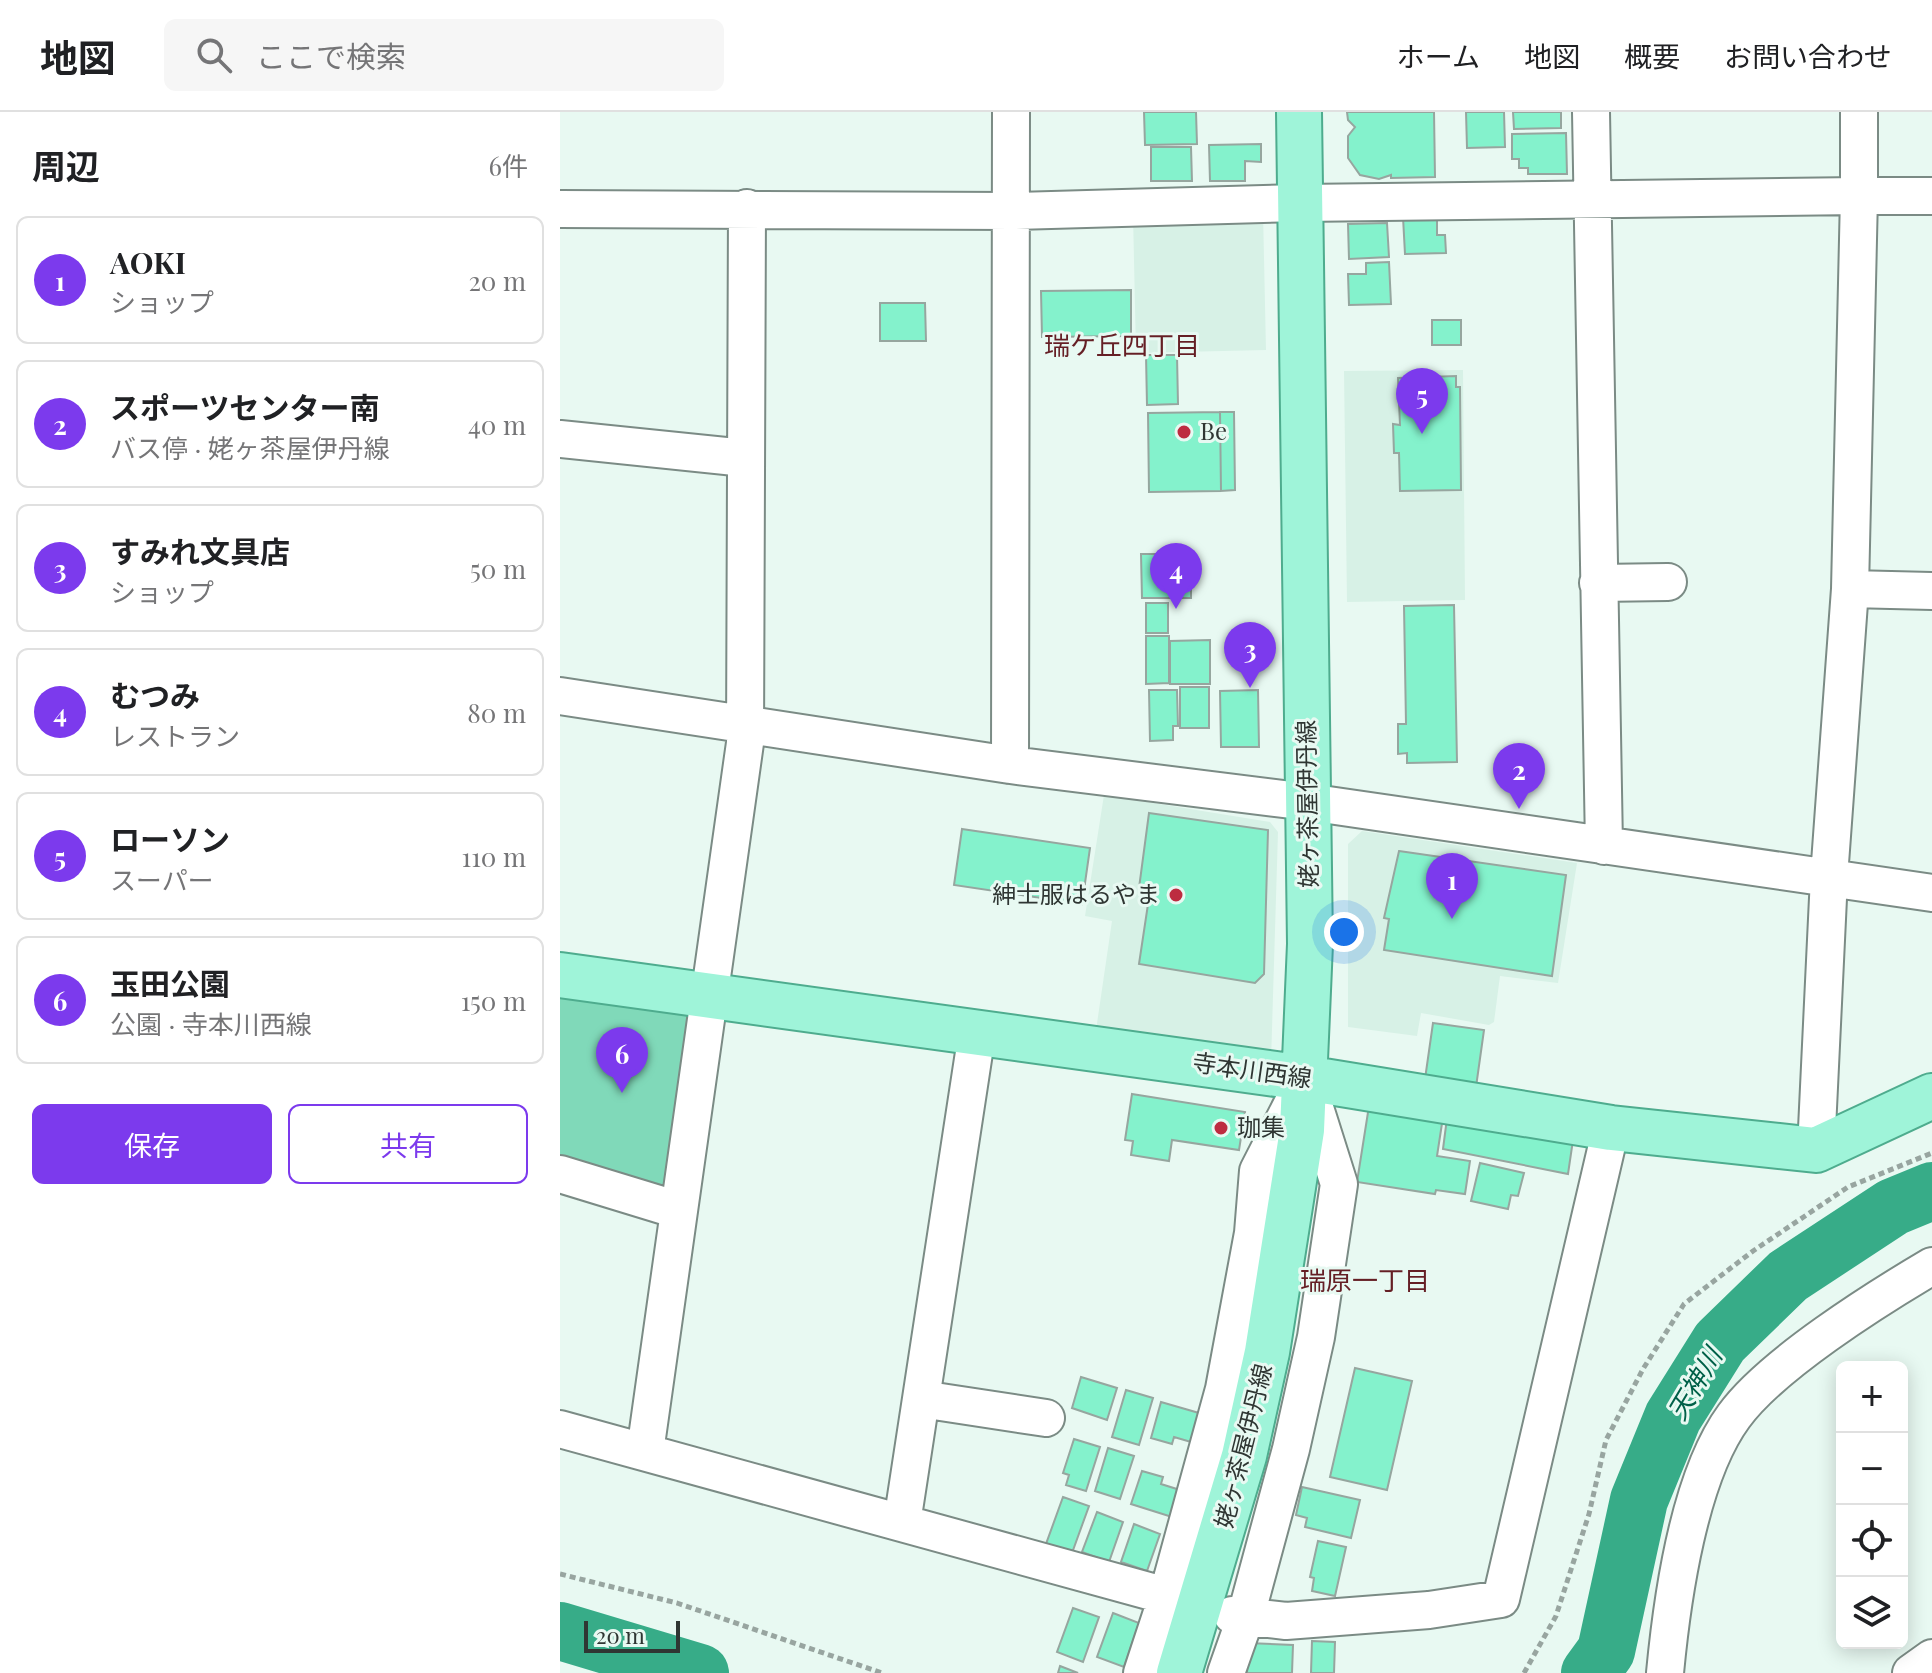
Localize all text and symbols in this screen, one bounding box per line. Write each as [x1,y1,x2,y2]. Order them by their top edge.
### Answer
search box [164,19,724,91]
text: 地図 [40,31,116,82]
icon: search [192,33,236,77]
text: ここで検索 [256,36,406,76]
text: ホーム [1397,37,1480,74]
text: 地図 [1524,37,1580,74]
text: 概要 [1624,37,1680,74]
text: お問い合わせ [1724,37,1892,74]
text: 周辺 [32,142,100,188]
text: 6件 [489,148,528,183]
text: AOKI [110,242,186,282]
text: 1 [55,263,65,298]
text: 20 m [468,263,526,298]
text: ショップ [110,284,214,319]
district label: 瑞ケ丘四丁目 [1044,327,1200,362]
pin: 5 [1396,368,1448,434]
text: スポーツセンター南 [110,387,379,427]
text: 2 [53,407,67,442]
text: 40 m [468,407,526,442]
place label: Be [1200,414,1227,446]
marker: Be [1175,423,1193,441]
text: バス停 · 姥ヶ茶屋伊丹線 [110,430,390,465]
text: すみれ文具店 [110,531,290,571]
pin: 4 [1150,543,1202,609]
text: 3 [54,551,66,586]
text: 50 m [470,551,526,586]
text: ショップ [110,574,214,609]
pin: 3 [1224,622,1276,688]
text: むつみ [110,675,200,715]
text: 4 [53,695,67,730]
text: 80 m [467,695,526,730]
text: レストラン [110,718,240,753]
street label: 姥ヶ茶屋伊丹線 [1289,720,1323,888]
pin: 2 [1493,743,1545,809]
text: ローソン [110,819,230,859]
text: 5 [54,839,66,874]
text: 110 m [462,839,526,874]
pin: 1 [1426,853,1478,919]
text: スーパー [110,862,214,897]
place label: 紳士服はるやま [992,877,1160,909]
marker: 紳士服はるやま [1167,886,1185,904]
your location [1324,912,1364,952]
text: 玉田公園 [110,963,230,1003]
text: 6 [53,983,67,1018]
text: 150 m [461,983,526,1018]
text: 公園 · 寺本川西線 [110,1006,312,1041]
pin: 6 [596,1027,648,1093]
street label: 寺本川西線 [1191,1045,1314,1093]
button: 保存 [32,1104,272,1184]
button: 共有 [288,1104,528,1184]
place label: 珈集 [1237,1110,1285,1142]
marker: 珈集 [1212,1119,1230,1137]
district label: 瑞原一丁目 [1300,1262,1430,1297]
water label: 天神川 [1659,1338,1730,1426]
street label: 姥ヶ茶屋伊丹線 [1206,1360,1278,1531]
map controls [1836,1361,1908,1649]
button: + [1836,1361,1908,1433]
button: − [1836,1433,1908,1505]
button: locate [1836,1505,1908,1577]
button: layers [1836,1577,1908,1649]
scale bar [584,1617,680,1653]
text: 20 m [596,1620,645,1650]

